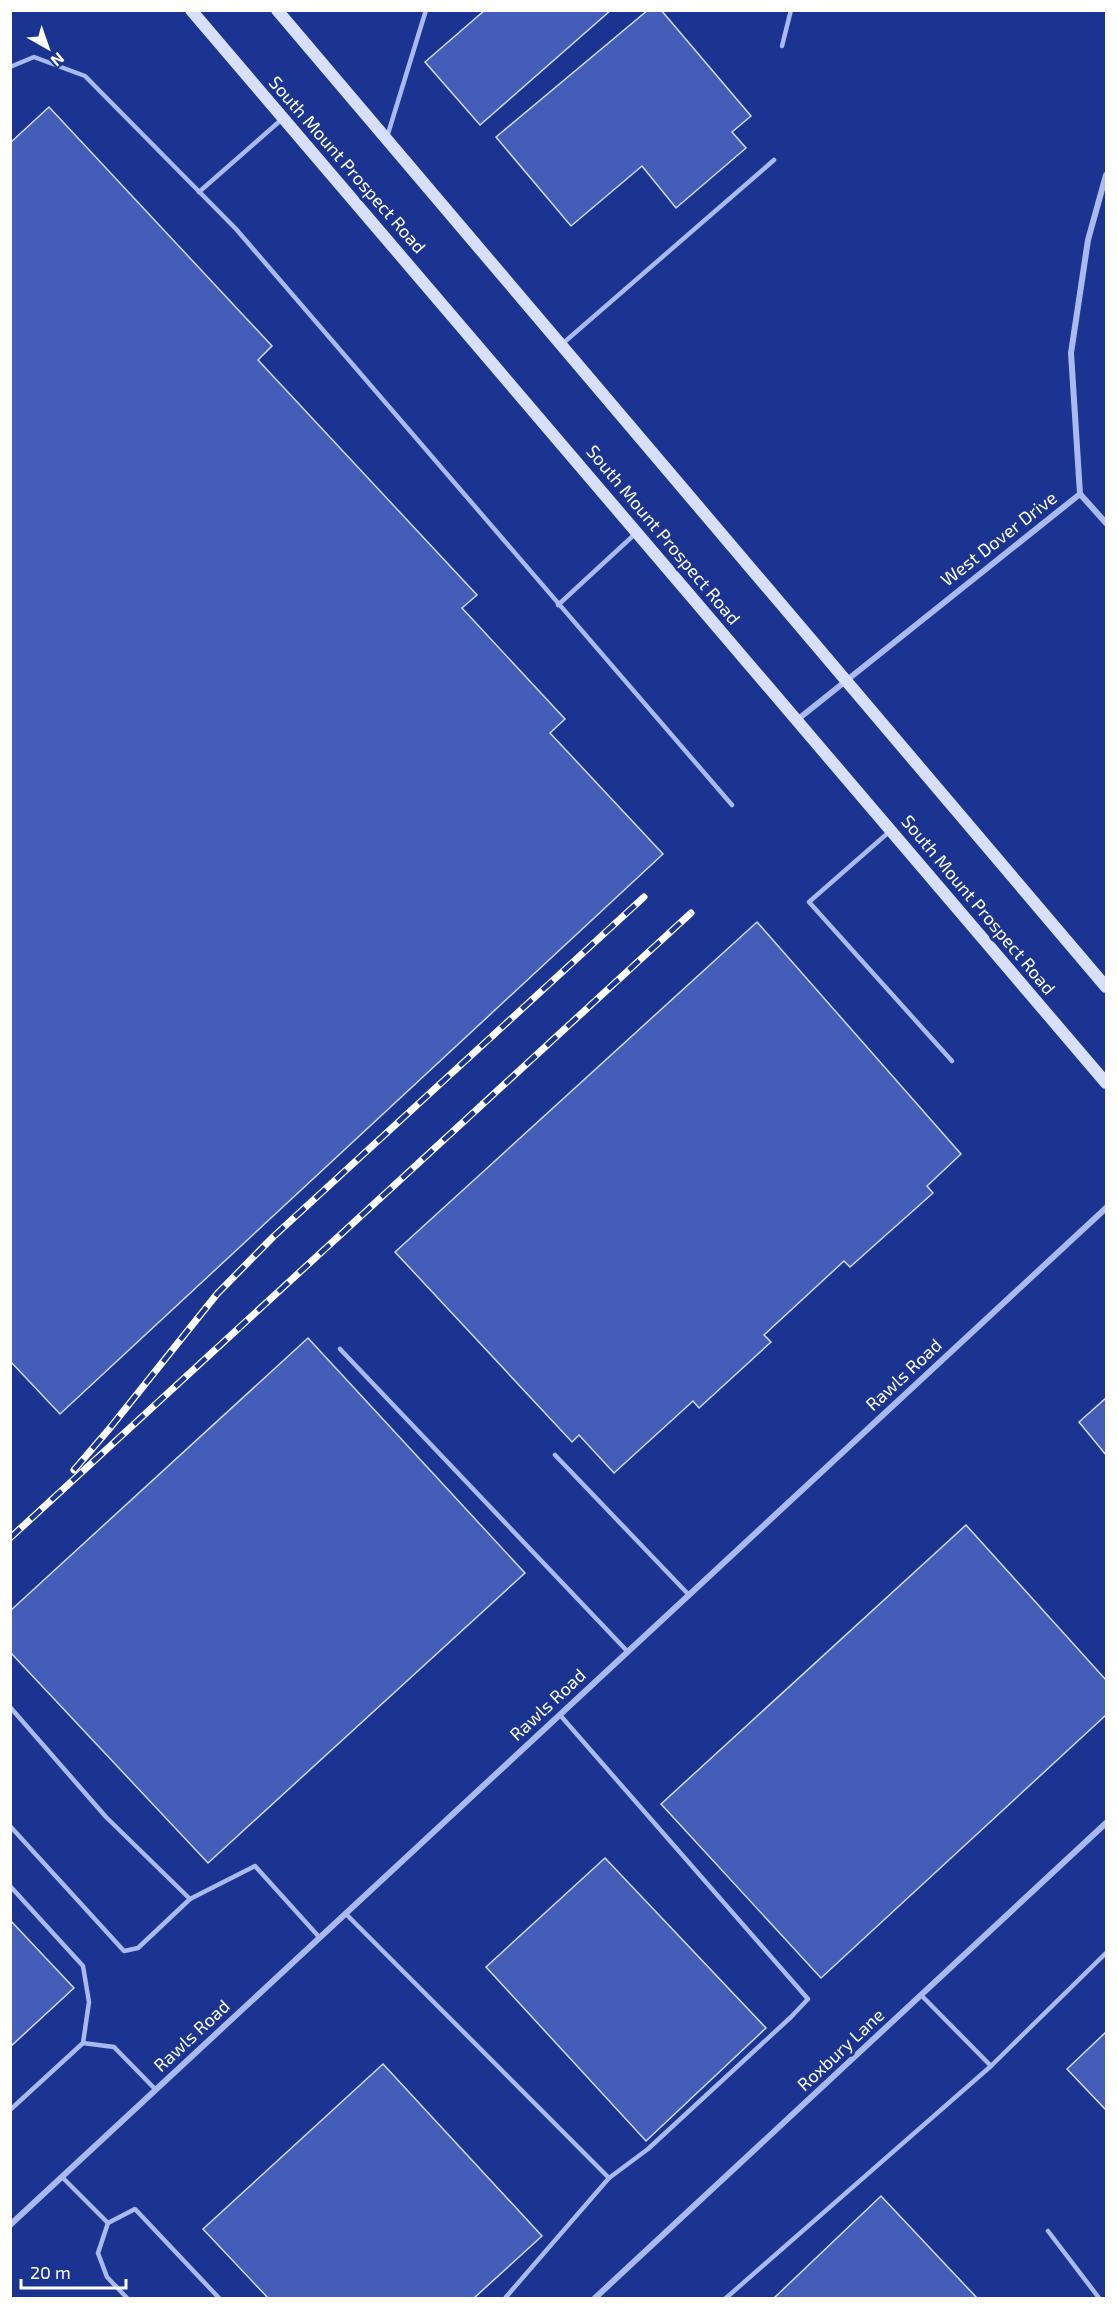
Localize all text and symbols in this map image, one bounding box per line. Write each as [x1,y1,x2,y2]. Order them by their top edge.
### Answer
north arrow [18,18,78,78]
text: N [47,49,68,71]
street label: South Mount Prospect Road [265,71,431,257]
street label: South Mount Prospect Road [582,440,745,629]
street label: West Dover Drive [936,486,1061,590]
street label: South Mount Prospect Road [897,810,1060,999]
street label: Rawls Road [861,1334,946,1415]
street label: Rawls Road [505,1664,590,1745]
street label: Rawls Road [149,1995,234,2076]
street label: Roxbury Lane [792,2003,888,2095]
scale bar [21,2252,126,2290]
text: 20 m [30,2261,71,2283]

